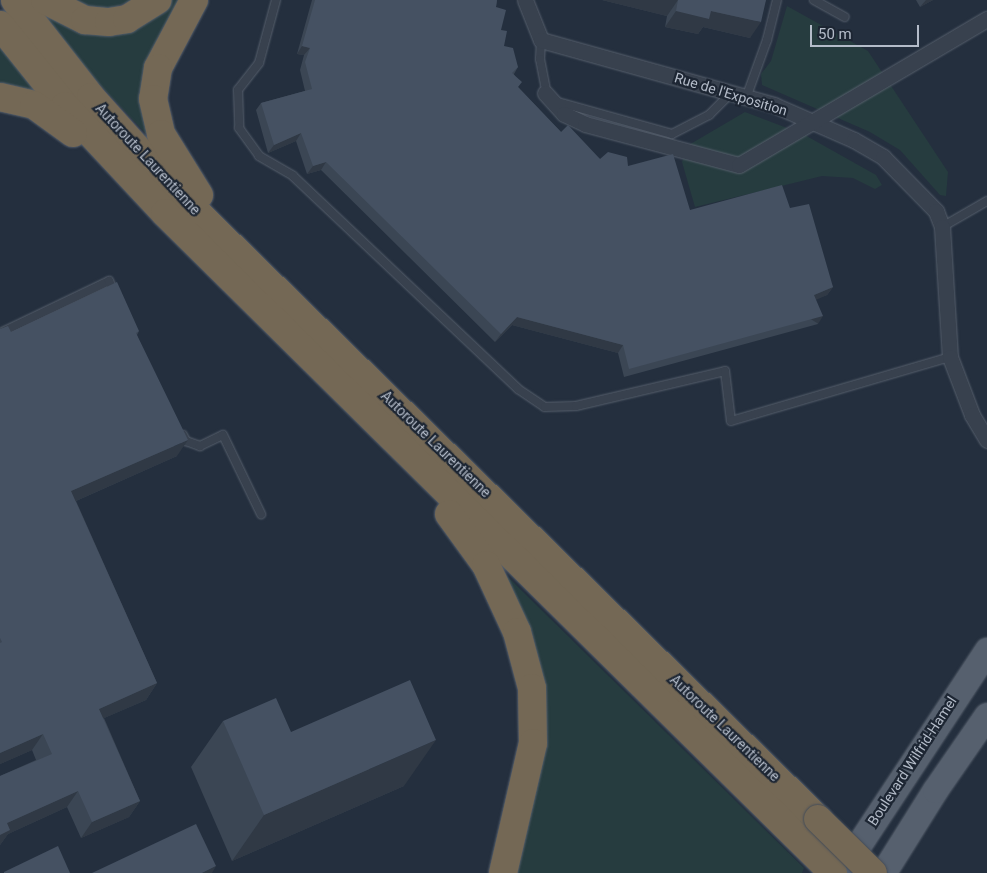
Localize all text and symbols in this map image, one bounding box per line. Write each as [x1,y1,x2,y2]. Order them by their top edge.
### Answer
scale bar [812,15,921,47]
text: 50 m [818,25,852,43]
street label: Rue de l'Exposition [673,69,789,119]
street label: Autoroute Laurentienne [92,100,204,218]
street label: Autoroute Laurentienne [378,387,494,501]
street label: Autoroute Laurentienne [667,671,783,785]
street label: Boulevard Wilfrid-Hamel [864,693,960,829]

